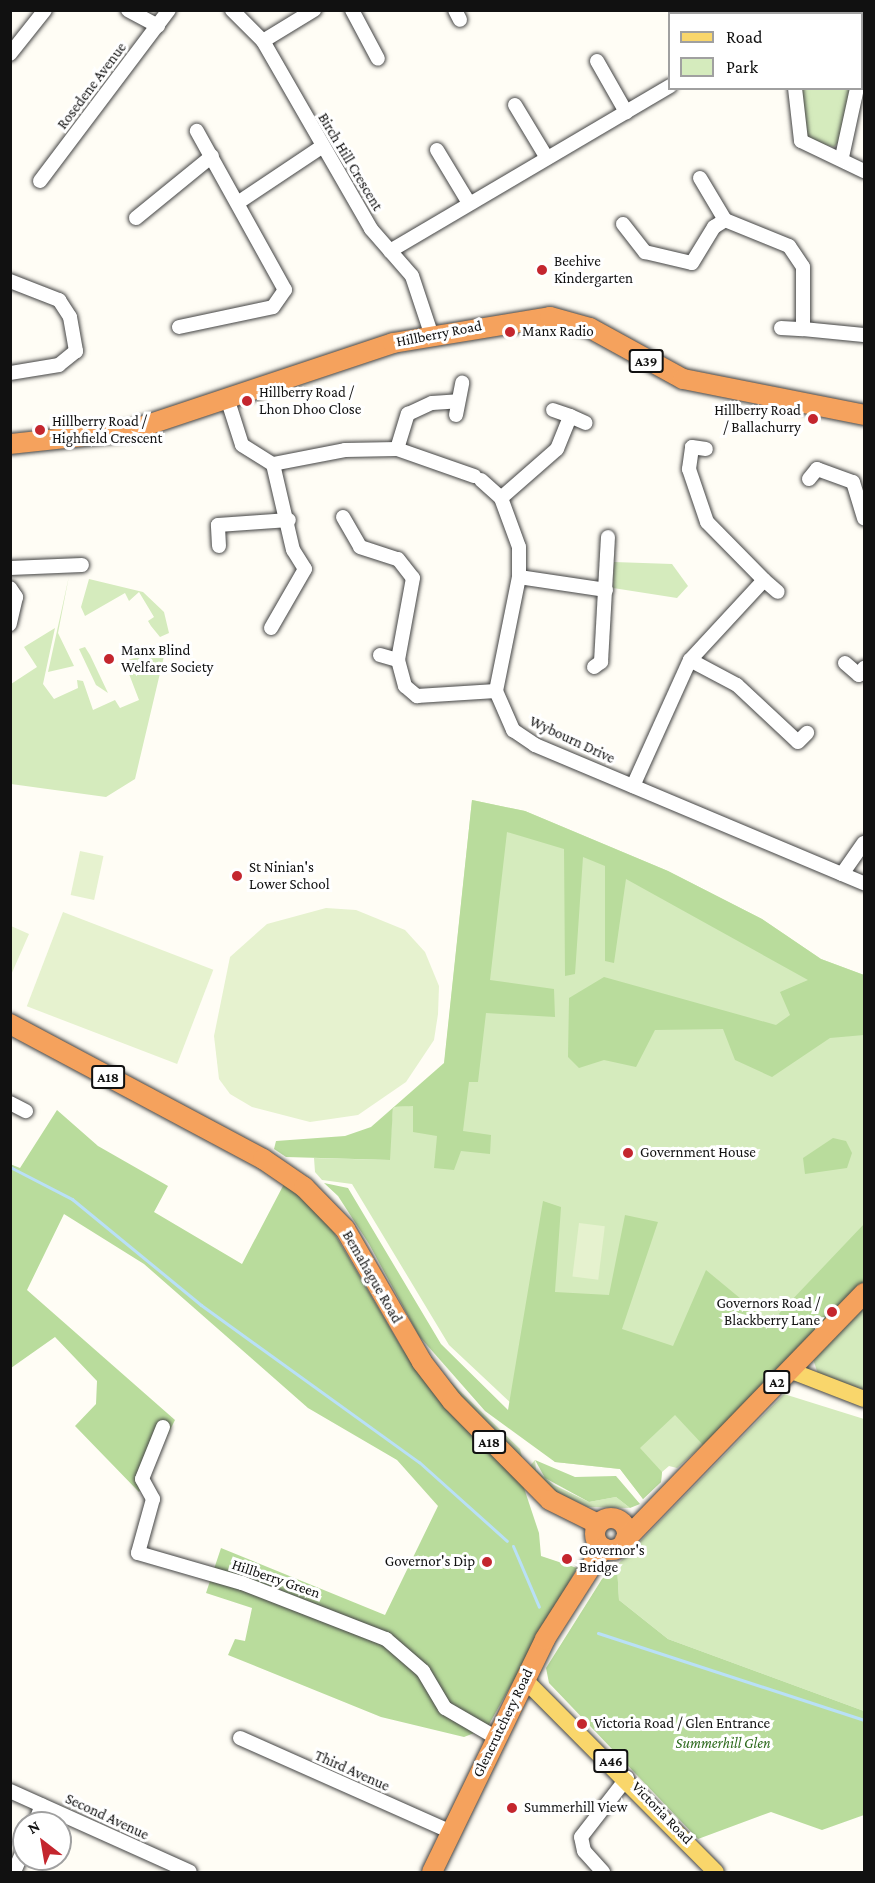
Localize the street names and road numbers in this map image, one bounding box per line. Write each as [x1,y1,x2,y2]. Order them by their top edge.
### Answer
street label: Rosedene Avenue [53,39,131,133]
street label: Birch Hill Crescent [314,110,386,214]
street label: Hillberry Road [395,317,483,351]
road number: A39 [628,350,664,372]
street label: Wybourn Drive [526,712,618,768]
road number: A18 [90,1066,126,1088]
street label: Bemahague Road [338,1228,406,1326]
road number: A2 [762,1371,792,1393]
road number: A18 [471,1431,507,1453]
street label: Hillberry Green [230,1555,322,1603]
street label: Glencrutchery Road [469,1666,537,1780]
street label: Third Avenue [312,1747,392,1795]
road number: A46 [593,1750,629,1772]
street label: Victoria Road [628,1778,696,1848]
street label: Second Avenue [62,1790,152,1844]

